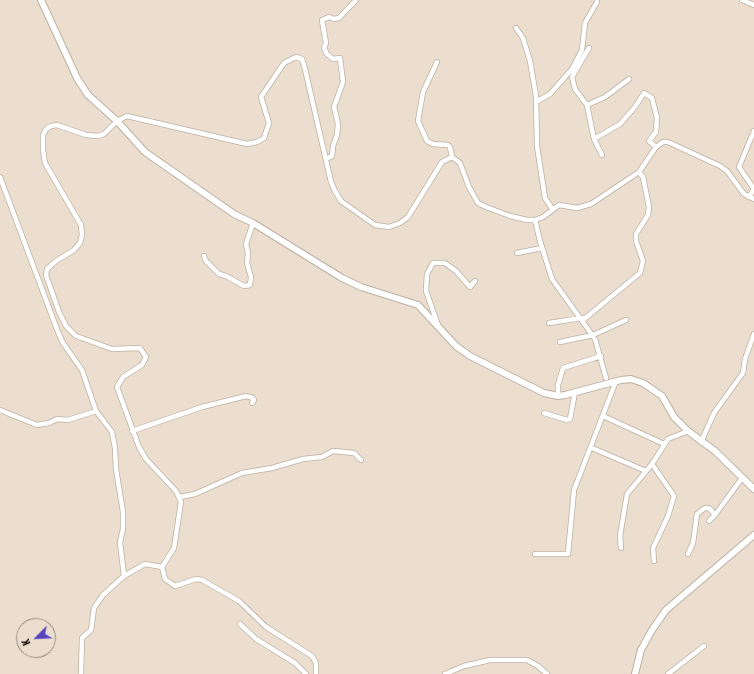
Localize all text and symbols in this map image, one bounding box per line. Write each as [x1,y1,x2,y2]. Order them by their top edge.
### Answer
north arrow [16,618,56,658]
text: K [19,638,33,647]

